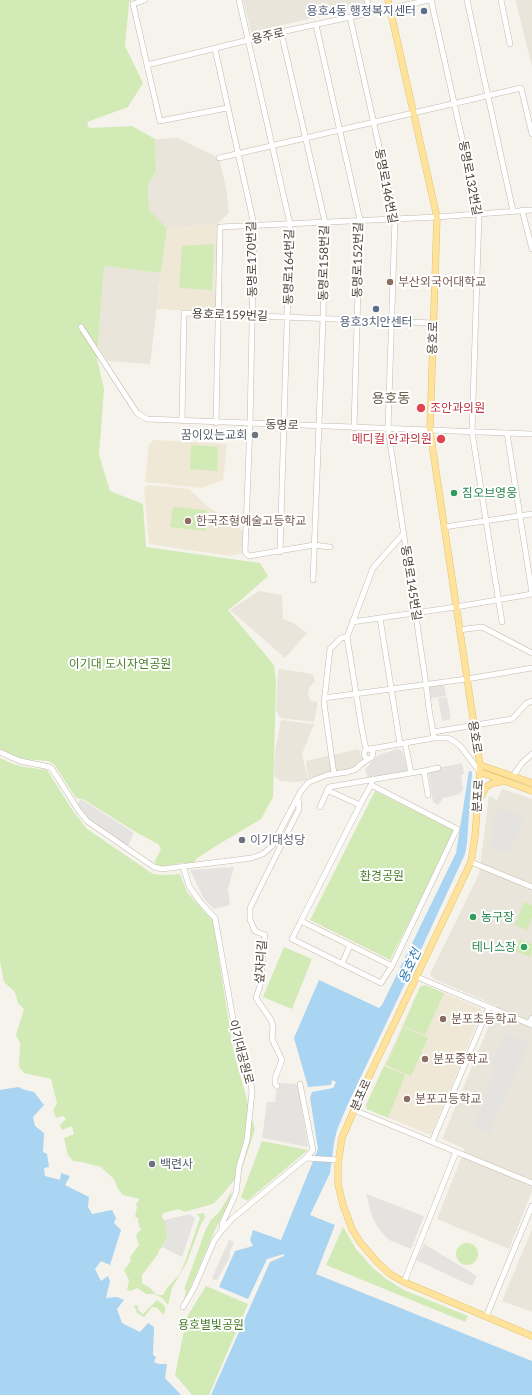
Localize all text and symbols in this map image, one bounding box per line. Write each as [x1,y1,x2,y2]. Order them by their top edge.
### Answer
place label: 용호4동 행정복지센터 [307,4,416,18]
marker: 용호4동 행정복지센터 [419,6,429,16]
street label: 용주로 [250,25,286,47]
street label: 동명로132번길 [456,139,484,217]
street label: 동명로146번길 [372,147,400,225]
street label: 동명로170번길 [244,221,260,297]
street label: 동명로152번길 [350,222,366,298]
street label: 동명로158번길 [316,225,332,301]
street label: 동명로164번길 [281,229,297,305]
place label: 부산외국어대학교 [398,275,486,289]
marker: 부산외국어대학교 [385,277,395,287]
marker: 용호3치안센터 [371,304,381,314]
street label: 용호로159번길 [192,306,268,324]
place label: 용호3치안센터 [339,315,413,329]
street label: 용호로 [425,321,441,355]
district label: 용호동 [372,390,410,406]
place label: 조안과의원 [430,401,485,415]
marker: 조안과의원 [415,402,427,414]
street label: 동명로 [265,417,299,433]
place label: 꿈이있는교회 [181,428,247,442]
marker: 꿈이있는교회 [250,430,260,440]
place label: 메디컬 안과의원 [352,432,432,446]
marker: 메디컬 안과의원 [435,433,447,445]
place label: 짐오브영웅 [462,486,517,500]
marker: 짐오브영웅 [449,488,459,498]
place label: 한국조형예술고등학교 [196,514,306,528]
marker: 한국조형예술고등학교 [183,516,193,526]
street label: 동명로145번길 [398,544,424,622]
park label: 이기대 도시자연공원 [69,657,171,671]
street label: 용호로 [465,720,485,754]
street label: 분포로 [470,779,486,813]
place label: 이기대성당 [250,833,305,847]
marker: 이기대성당 [237,835,247,845]
park label: 환경공원 [360,869,404,883]
place label: 농구장 [481,910,514,924]
marker: 농구장 [468,912,478,922]
street label: 섶자리길 [252,939,270,985]
place label: 테니스장 [472,940,516,954]
marker: 테니스장 [519,942,529,952]
water label: 용호천 [395,946,425,986]
place label: 분포초등학교 [451,1012,517,1026]
marker: 분포초등학교 [438,1014,448,1024]
street label: 이기대공원로 [225,1018,257,1086]
place label: 분포중학교 [433,1052,488,1066]
marker: 분포중학교 [420,1054,430,1064]
street label: 분포로 [348,1077,374,1113]
place label: 분포고등학교 [415,1092,481,1106]
marker: 분포고등학교 [402,1094,412,1104]
place label: 백련사 [160,1157,193,1171]
marker: 백련사 [147,1159,157,1169]
park label: 용호별빛공원 [178,1318,244,1332]

